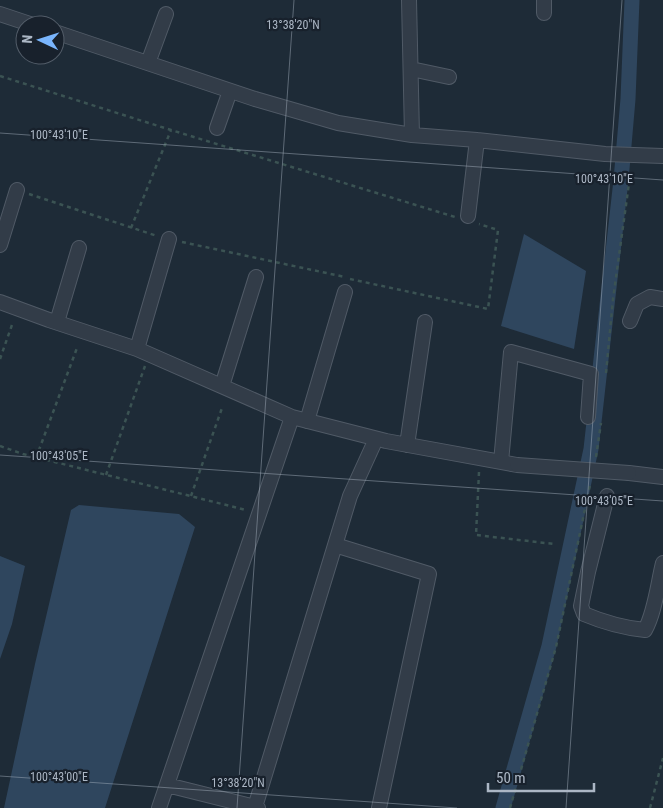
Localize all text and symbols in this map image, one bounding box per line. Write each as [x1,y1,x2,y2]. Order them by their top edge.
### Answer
north arrow [15,15,65,65]
text: 13°38'20"N [266,18,320,32]
text: N [19,34,35,44]
text: 100°43'10"E [30,128,88,142]
text: 100°43'10"E [575,172,633,186]
text: 100°43'05"E [30,449,88,463]
text: 100°43'05"E [575,494,633,508]
scale bar [488,760,594,792]
text: 50 m [496,769,526,787]
text: 100°43'00"E [30,770,88,784]
text: 13°38'20"N [211,776,265,790]

